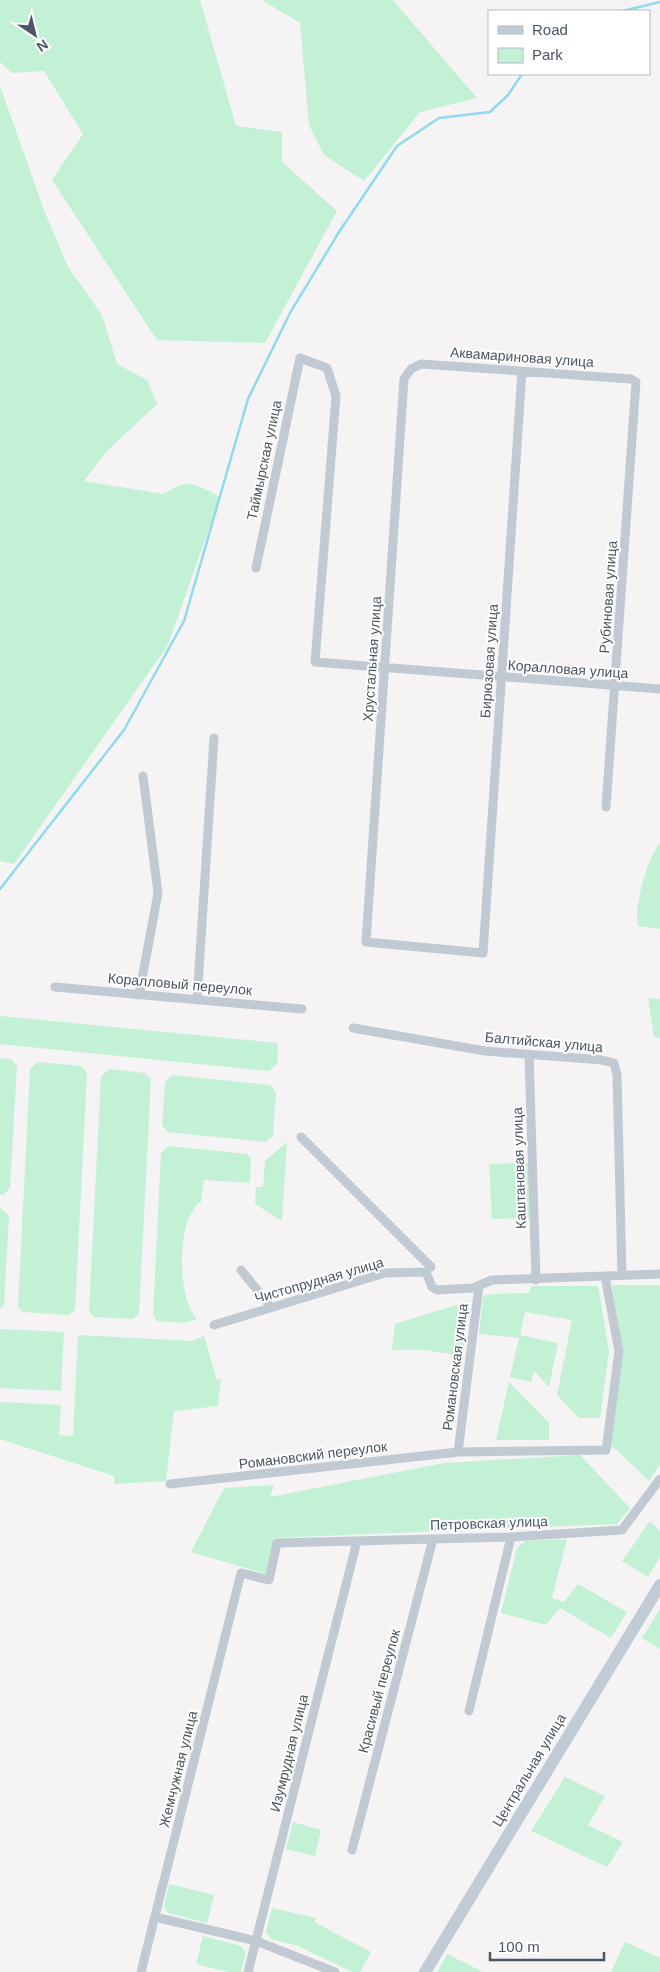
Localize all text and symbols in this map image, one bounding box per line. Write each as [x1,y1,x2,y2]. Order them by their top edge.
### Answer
north arrow [10,10,60,60]
legend [488,10,650,75]
text: Road [532,21,568,38]
text: N [34,36,51,55]
text: Park [532,46,563,63]
street label: Аквамариновая улица [450,344,595,370]
street label: Таймырская улица [243,398,285,521]
street label: Рубиновая улица [596,540,620,654]
street label: Хрустальная улица [360,595,384,722]
street label: Бирюзовая улица [477,603,501,719]
street label: Коралловая улица [507,657,629,681]
street label: Коралловый переулок [107,970,254,998]
street label: Балтийская улица [484,1029,604,1055]
street label: Каштановая улица [509,1107,529,1229]
street label: Чистопрудная улица [253,1254,386,1306]
street label: Романовская улица [439,1302,471,1431]
street label: Романовский переулок [238,1438,389,1472]
street label: Петровская улица [430,1513,548,1533]
street label: Красивый переулок [355,1627,403,1755]
street label: Изумрудная улица [267,1692,311,1813]
street label: Жемчужная улица [156,1709,200,1829]
street label: Центральная улица [489,1710,569,1829]
scale bar [490,1930,604,1962]
text: 100 m [498,1938,540,1955]

